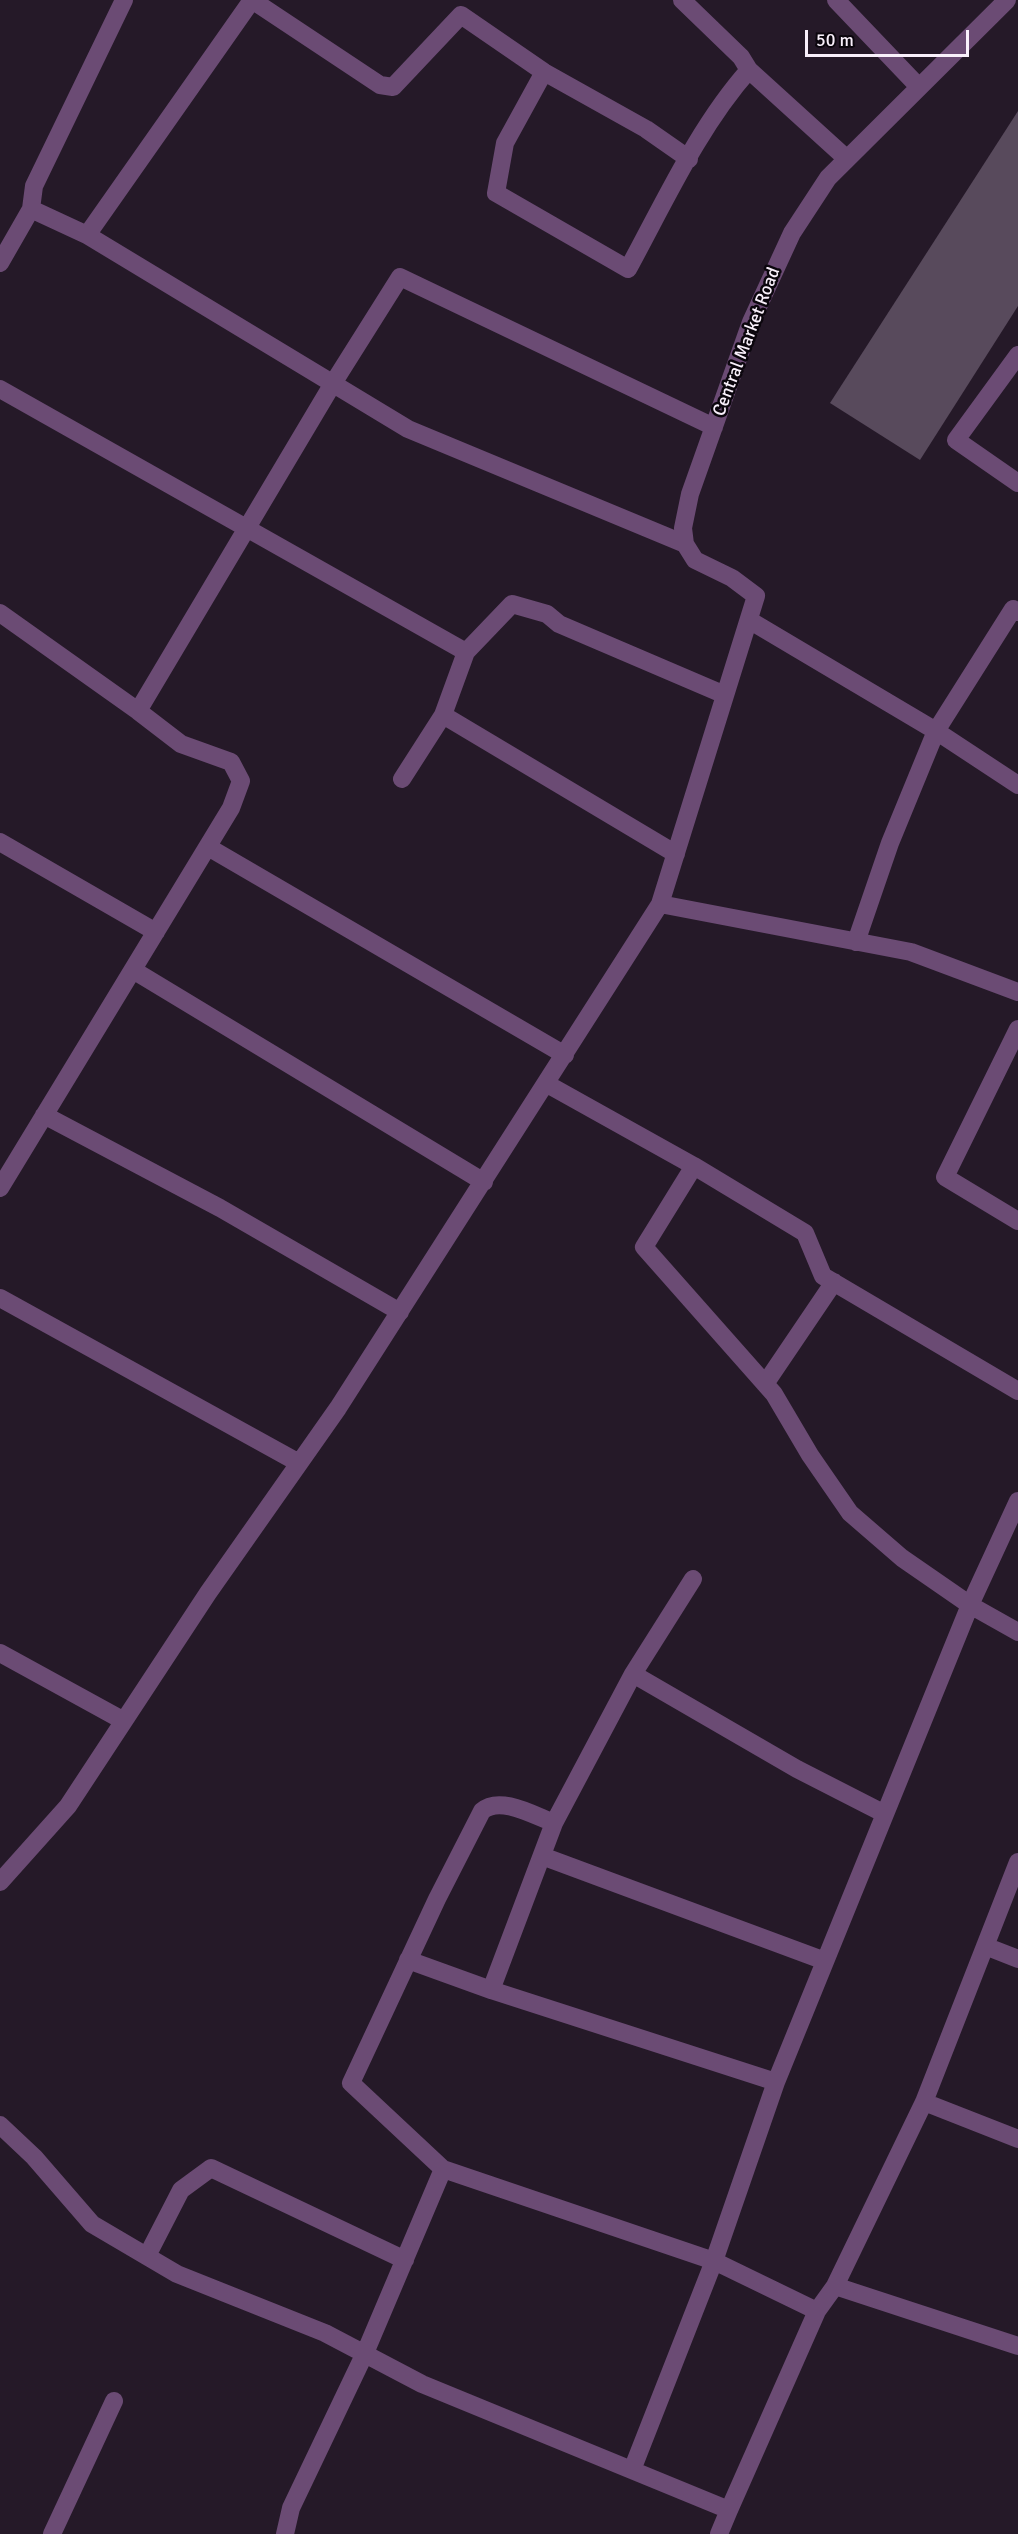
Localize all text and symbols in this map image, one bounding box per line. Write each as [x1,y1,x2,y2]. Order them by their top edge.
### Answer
scale bar [808,18,972,56]
text: 50 m [816,29,854,51]
street label: Central Market Road [709,265,785,419]

